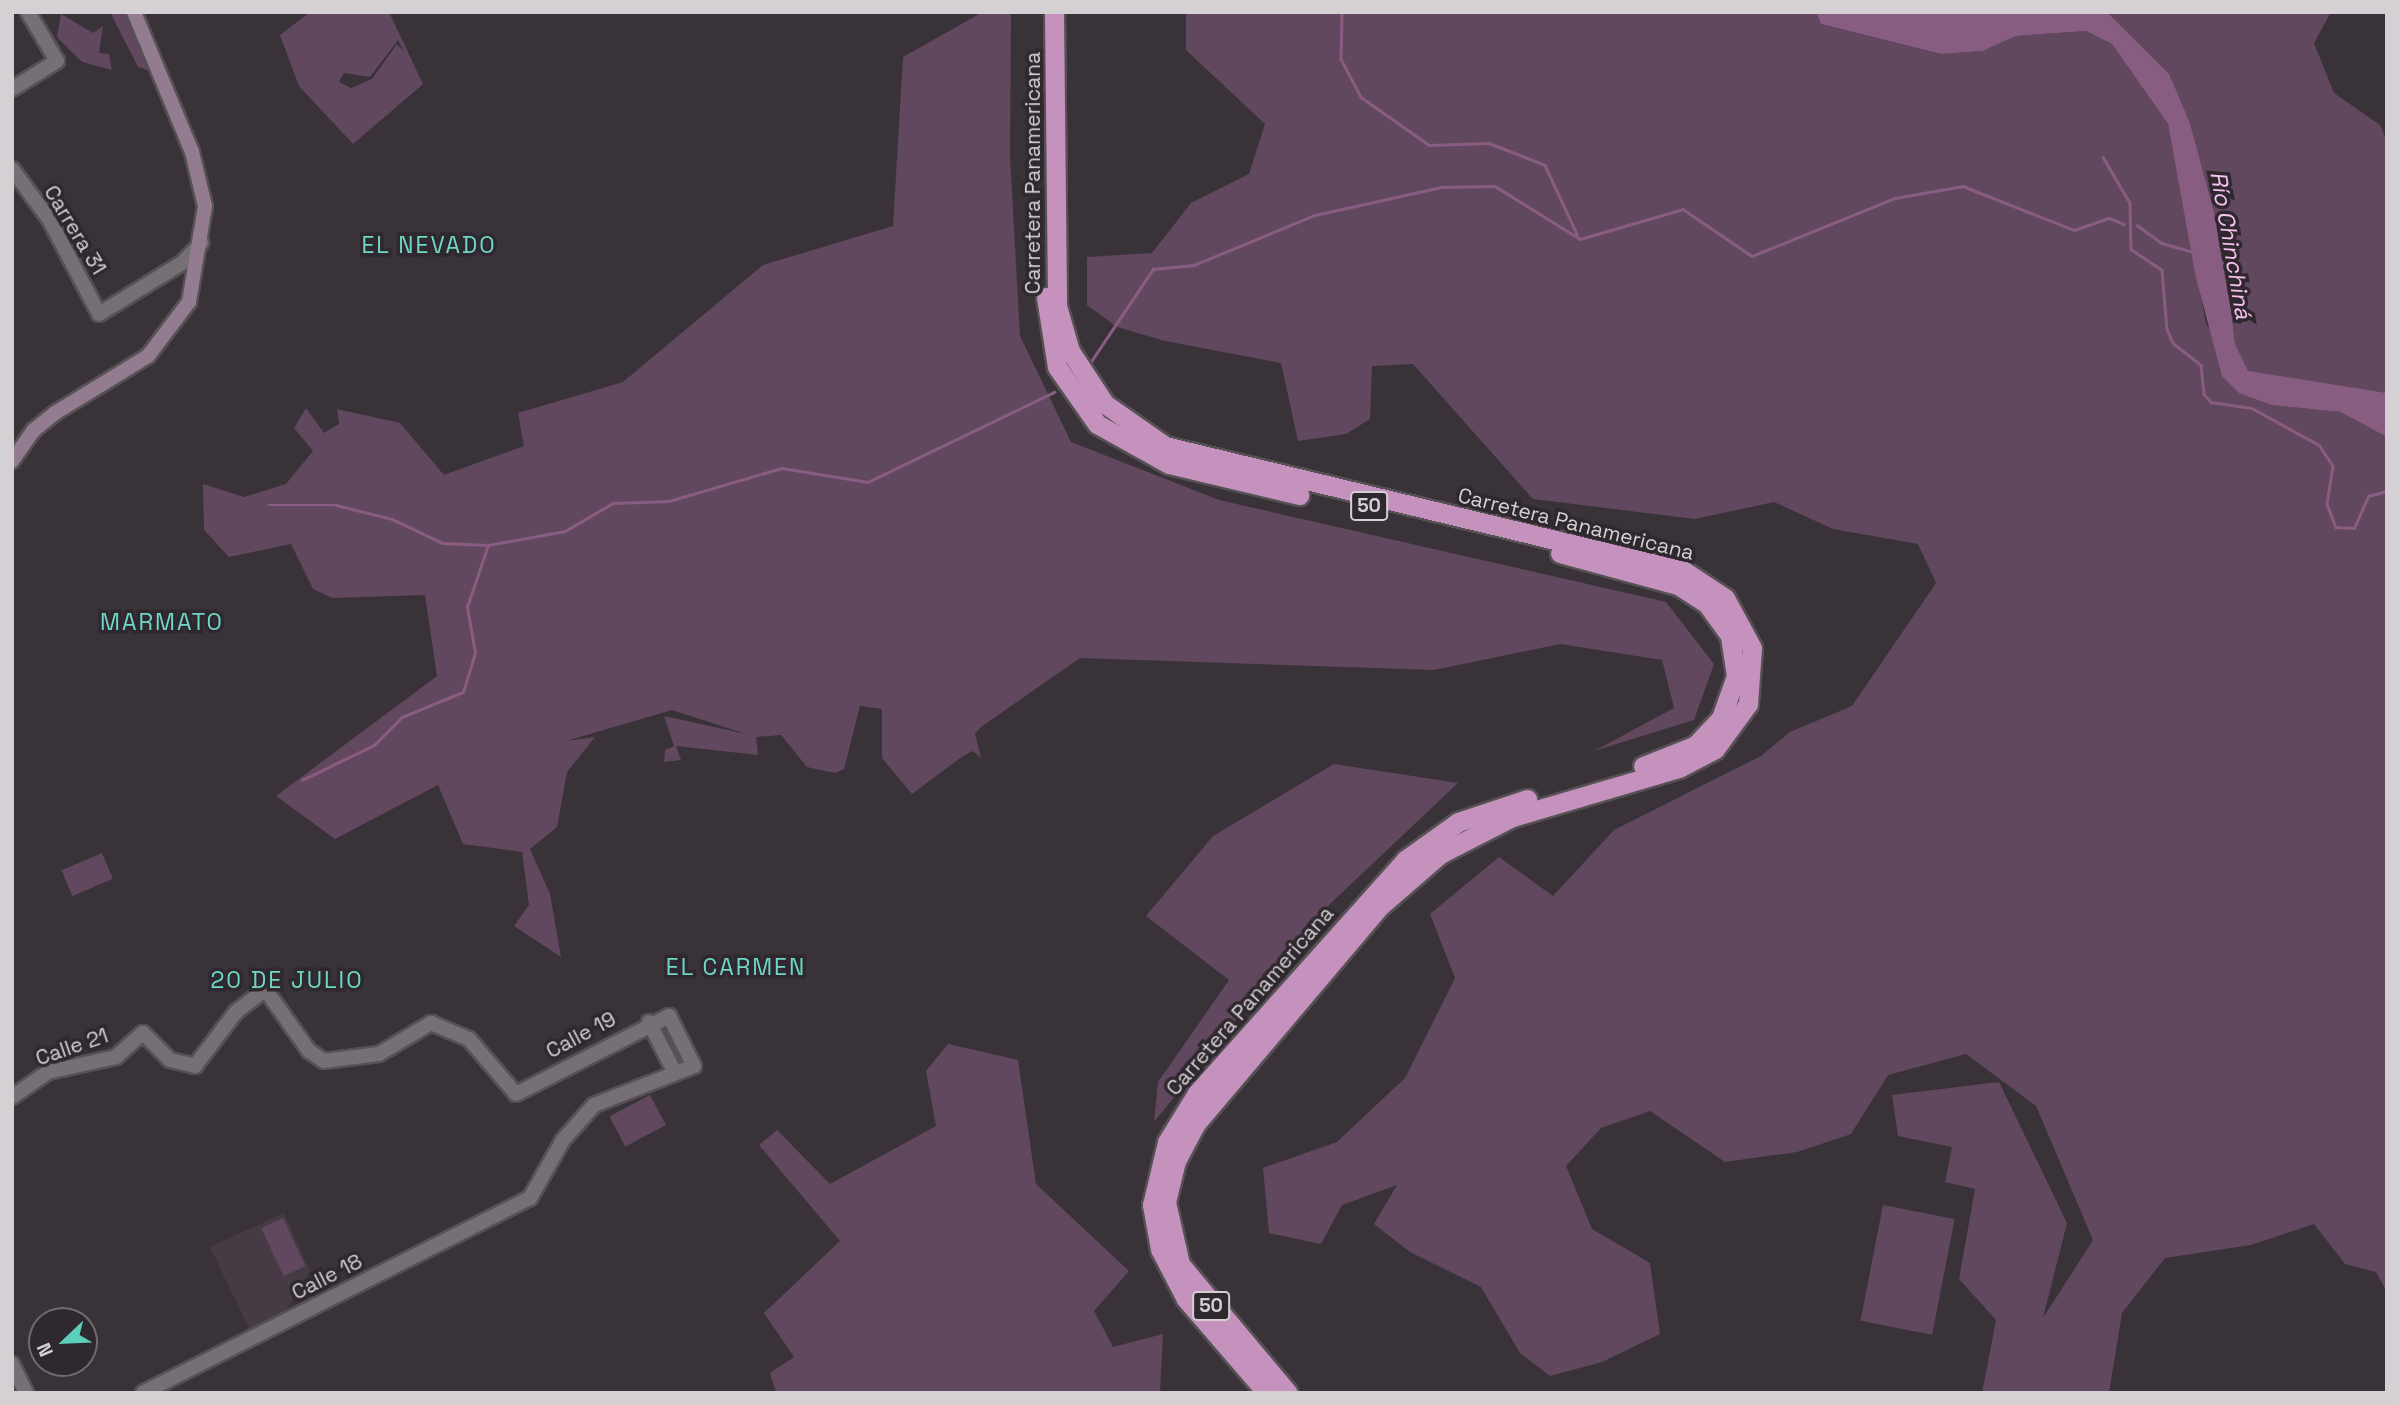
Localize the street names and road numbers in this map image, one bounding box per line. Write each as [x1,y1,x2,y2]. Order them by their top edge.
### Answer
street label: Carretera Panamericana [1020,52,1046,294]
street label: Carrera 31 [39,181,111,279]
street label: Carretera Panamericana [1455,482,1697,566]
road number: 50 [1350,491,1388,522]
street label: Carretera Panamericana [1161,901,1339,1101]
street label: Calle 19 [542,1006,620,1064]
street label: Calle 21 [32,1023,112,1071]
street label: Calle 18 [288,1249,366,1305]
road number: 50 [1192,1290,1230,1322]

